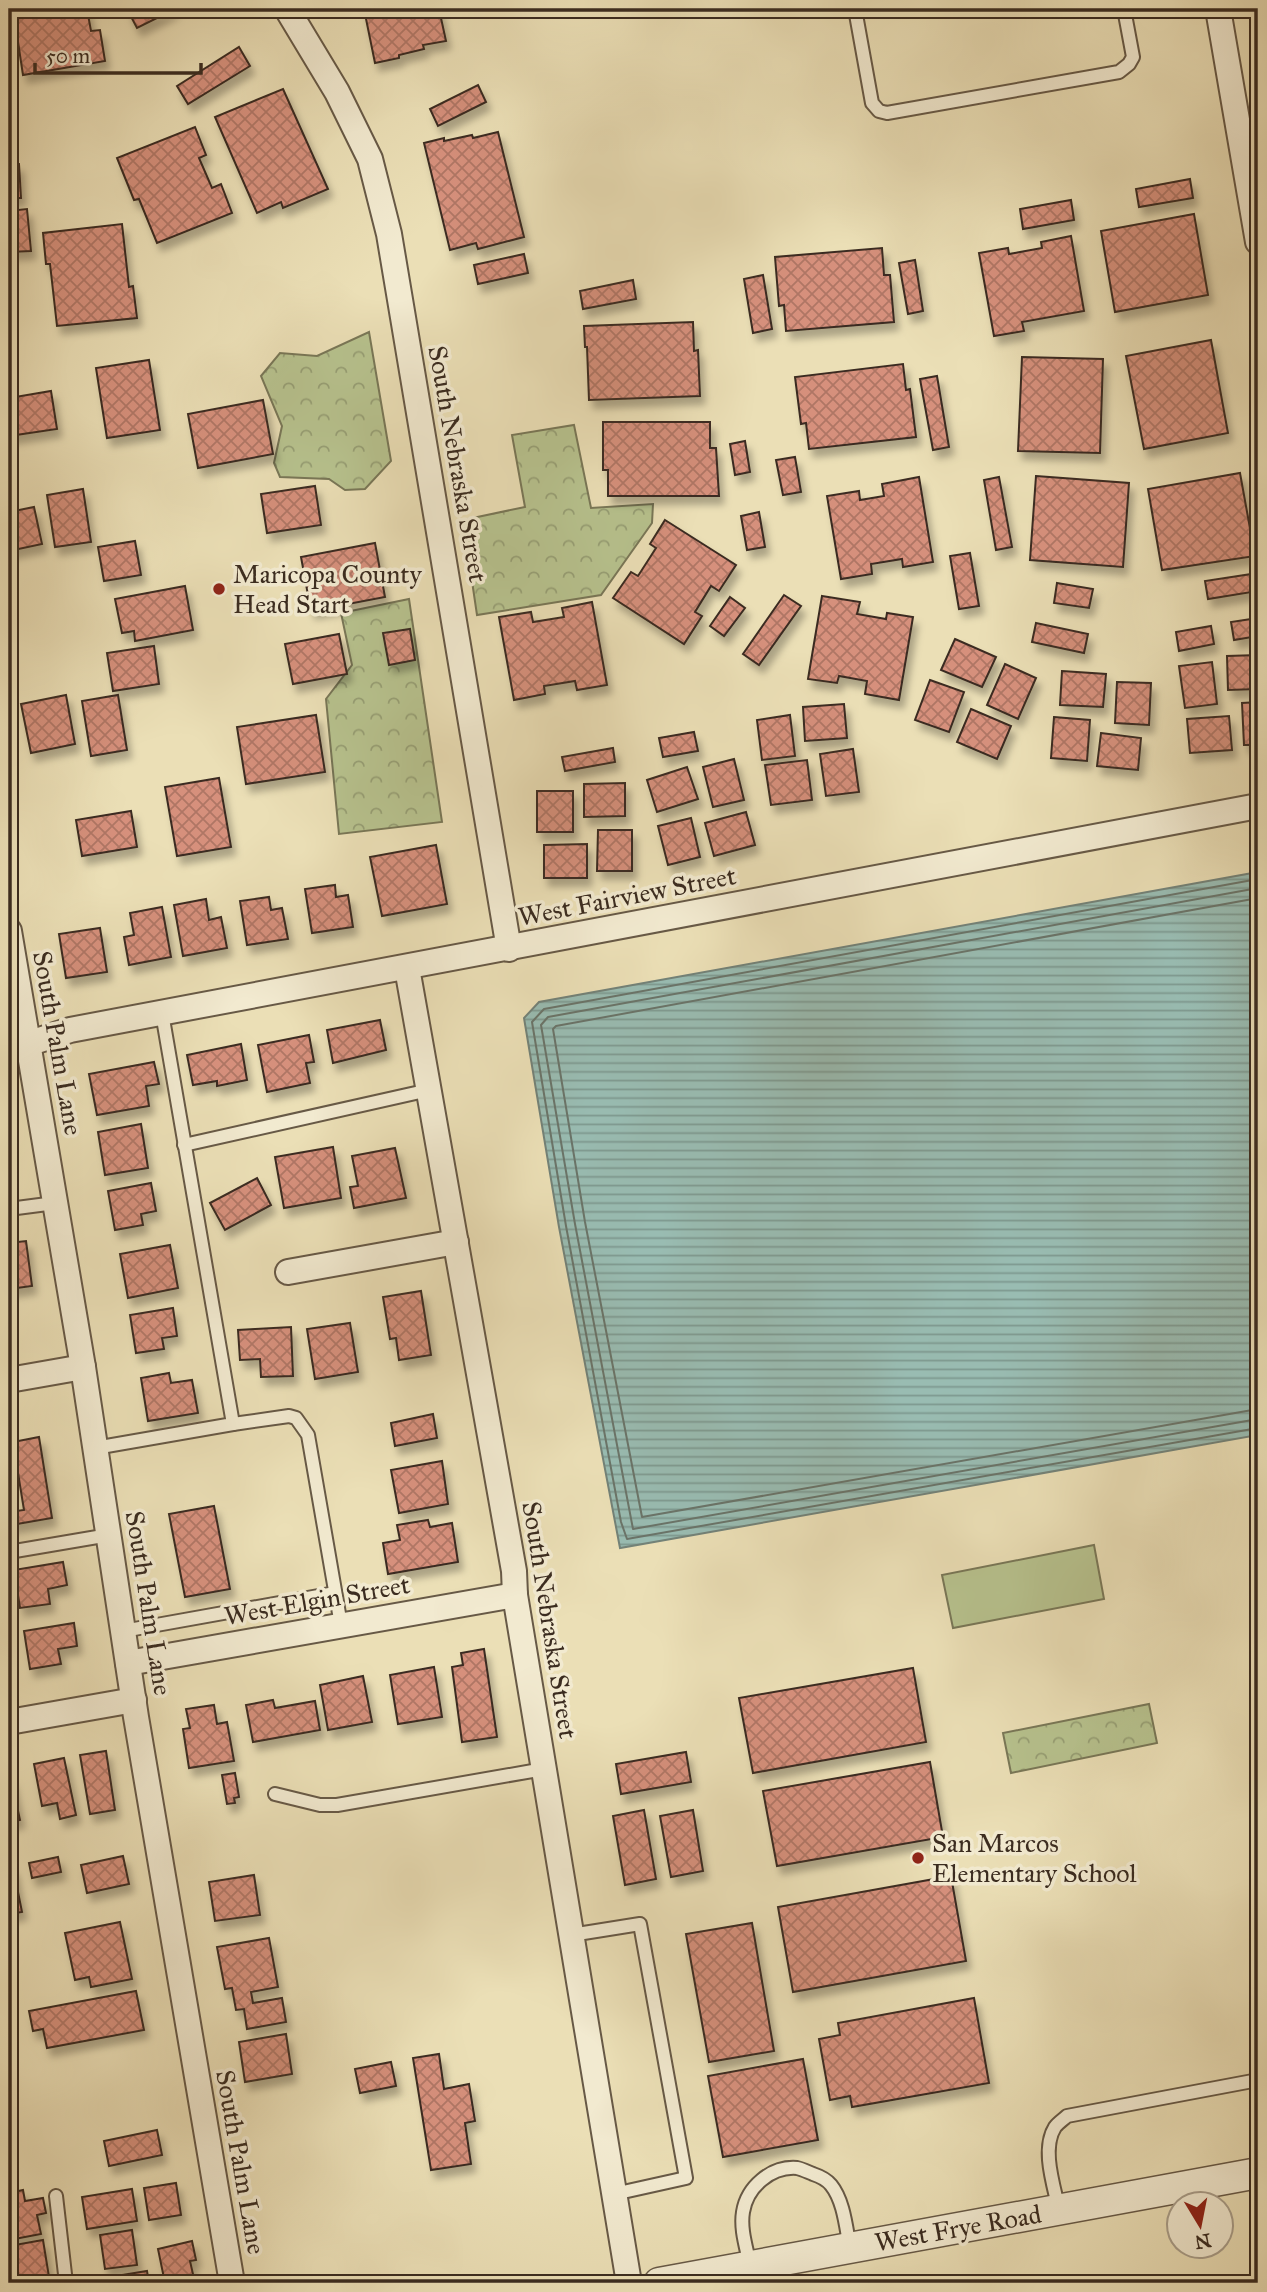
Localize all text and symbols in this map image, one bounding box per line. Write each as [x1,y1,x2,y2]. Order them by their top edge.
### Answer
scale bar [35,32,201,76]
text: 50 m [46,43,91,69]
street label: South Nebraska Street [421,343,495,585]
place label: Maricopa County Head Start [233,558,422,620]
marker: Maricopa County Head Start [211,581,227,597]
street label: West Fairview Street [515,859,739,933]
street label: South Palm Lane [26,948,90,1138]
street label: South Nebraska Street [515,1499,585,1741]
street label: South Palm Lane [119,1508,179,1698]
street label: West Elgin Street [222,1568,412,1632]
place label: San Marcos Elementary School [932,1827,1136,1889]
marker: San Marcos Elementary School [910,1850,926,1866]
street label: South Palm Lane [209,2067,273,2257]
north arrow [1166,2190,1236,2260]
street label: West Frye Road [872,2198,1044,2258]
text: N [1193,2229,1213,2254]

